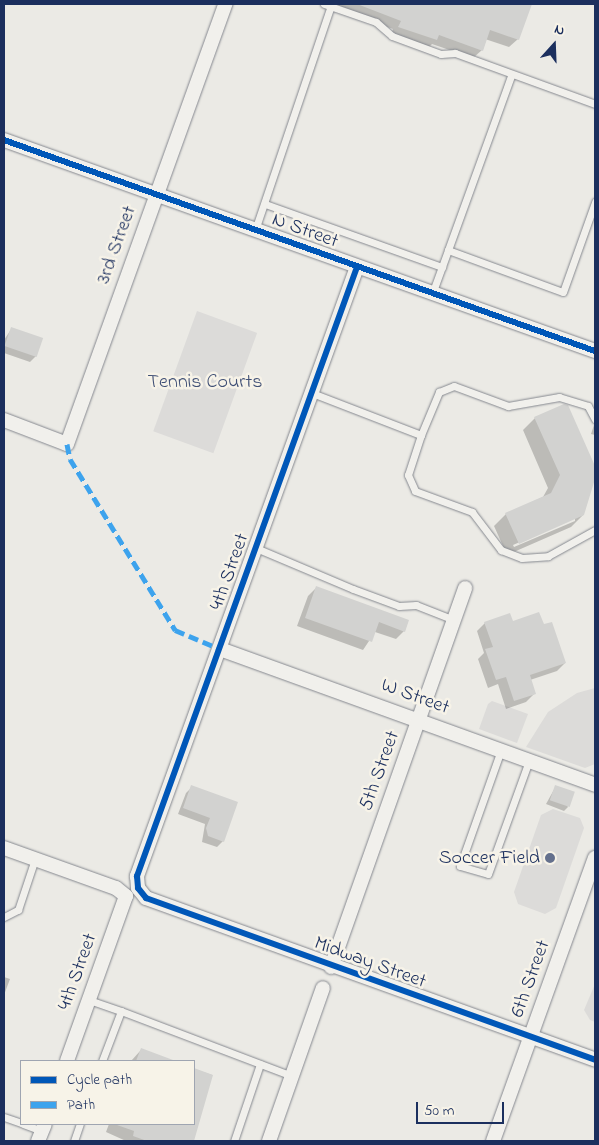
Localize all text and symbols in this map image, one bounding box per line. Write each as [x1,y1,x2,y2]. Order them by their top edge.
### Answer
text: N [551,19,567,42]
north arrow [529,20,579,70]
street label: 3rd Street [92,203,142,287]
street label: N Street [269,208,341,254]
park label: Tennis Courts [148,370,262,394]
street label: 4th Street [205,530,255,614]
street label: W Street [378,674,452,720]
street label: 5th Street [355,728,405,814]
place label: Soccer Field [439,846,540,870]
marker: Soccer Field [544,852,556,864]
street label: 4th Street [53,930,103,1014]
street label: Midway Street [311,932,429,994]
street label: 6th Street [506,937,556,1021]
legend [20,1060,195,1125]
text: Cycle path [67,1069,132,1091]
scale bar [419,1092,506,1124]
text: Path [67,1094,95,1116]
text: 50 m [424,1100,454,1122]

